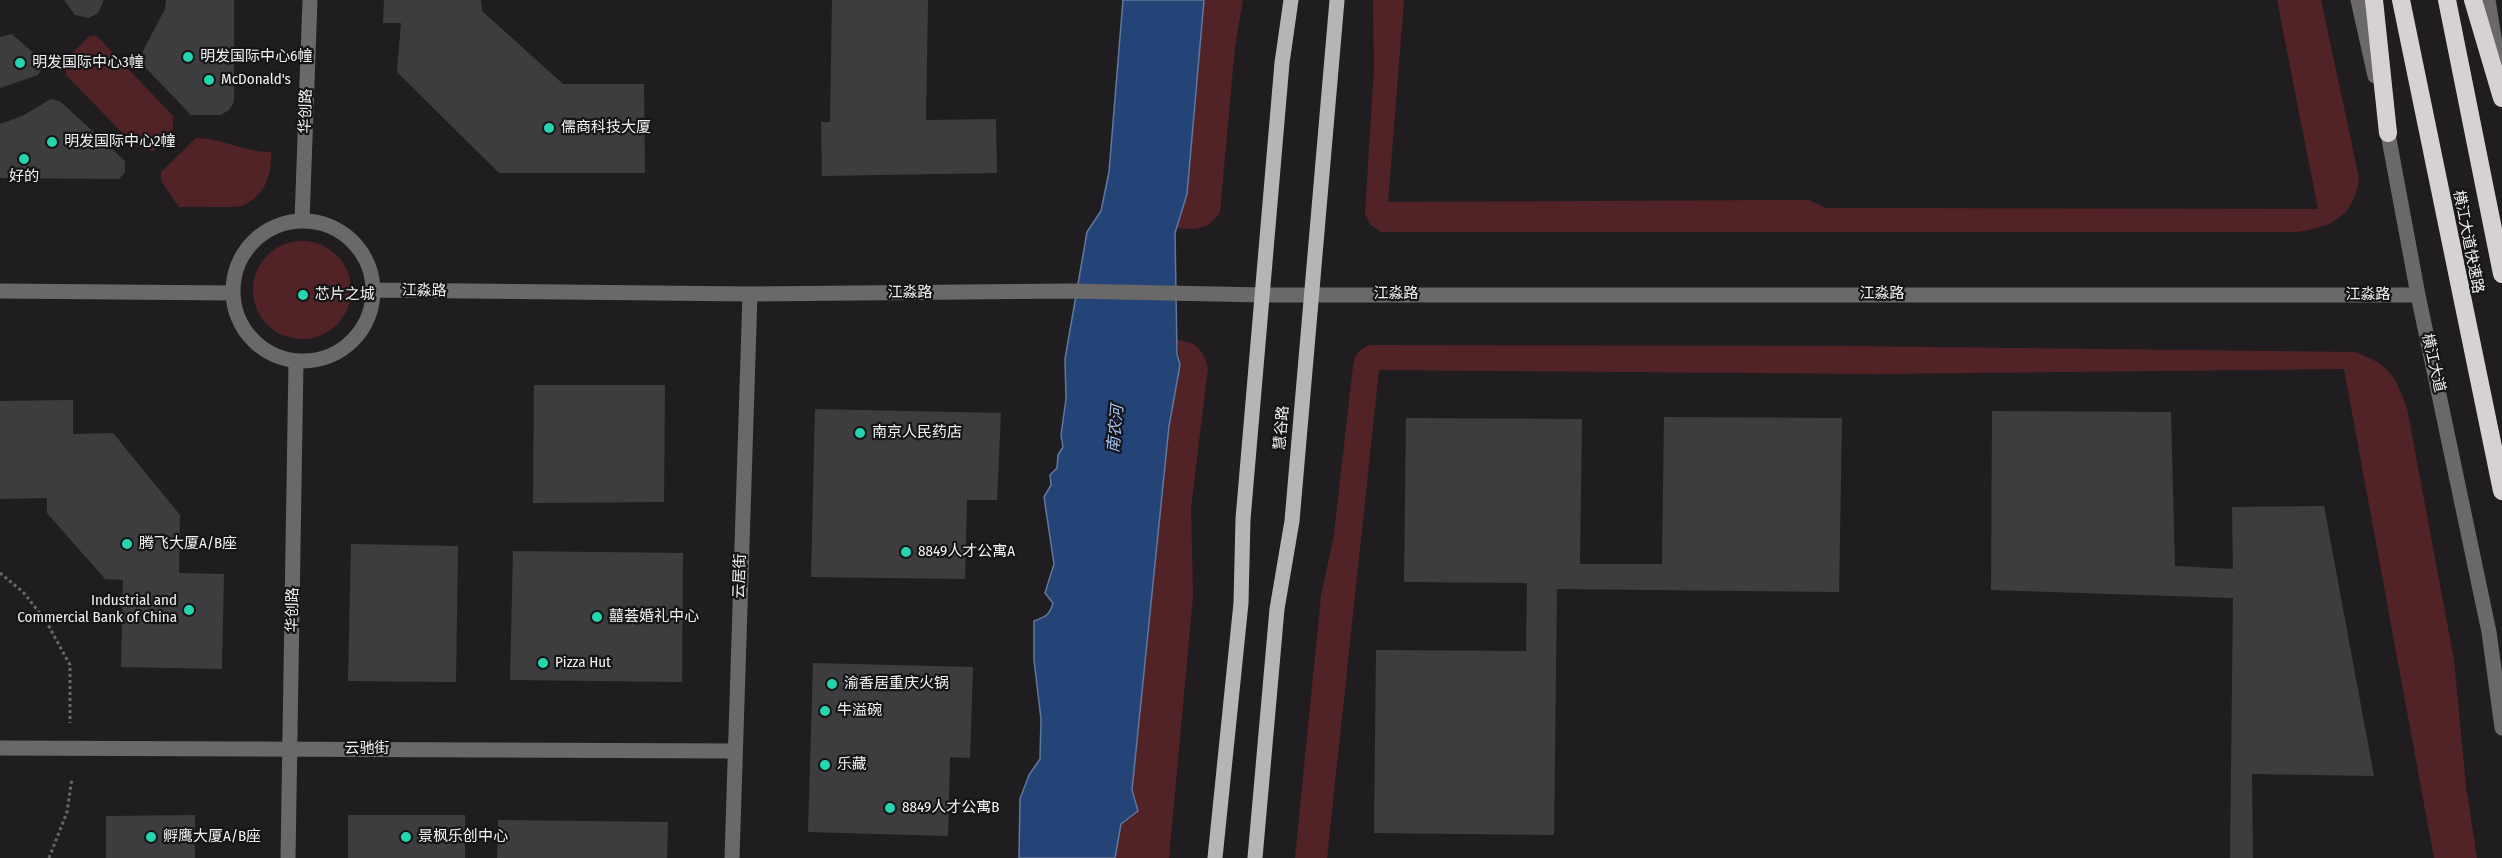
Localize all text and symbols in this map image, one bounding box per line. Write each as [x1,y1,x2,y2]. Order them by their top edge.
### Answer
place label: 明发国际中心6幢 [200,48,312,66]
marker: 明发国际中心6幢 [181,50,195,64]
place label: 明发国际中心3幢 [32,54,144,72]
marker: 明发国际中心3幢 [13,56,27,70]
place label: McDonald's [221,71,291,89]
marker: McDonald's [202,73,216,87]
street label: 华创路 [296,88,316,134]
place label: 儒商科技大厦 [561,119,651,137]
marker: 儒商科技大厦 [542,121,556,135]
place label: 明发国际中心2幢 [64,133,176,151]
marker: 明发国际中心2幢 [45,135,59,149]
marker: 好的 [17,152,31,166]
place label: 好的 [9,168,39,186]
street label: 横江大道快速路 [2449,189,2487,295]
street label: 江淼路 [401,282,447,300]
street label: 江淼路 [888,284,932,302]
street label: 江淼路 [1374,285,1418,303]
street label: 江淼路 [1860,285,1904,303]
place label: 芯片之城 [315,286,375,304]
street label: 江淼路 [2346,286,2390,304]
marker: 芯片之城 [296,288,310,302]
street label: 横江大道 [2417,332,2449,394]
water label: 南农河 [1104,404,1128,454]
street label: 慧谷路 [1271,405,1293,451]
place label: 南京人民药店 [872,424,962,442]
marker: 南京人民药店 [853,426,867,440]
place label: 腾飞大厦A/B座 [139,535,237,553]
marker: 腾飞大厦A/B座 [120,537,134,551]
place label: 8849人才公寓A [918,543,1015,561]
marker: 8849人才公寓A [899,545,913,559]
street label: 云居街 [730,553,750,599]
street label: 华创路 [284,587,302,633]
place label: Industrial and Commercial Bank of China [17,592,177,627]
marker: Industrial and Commercial Bank of China [182,603,196,617]
place label: 囍荟婚礼中心 [609,608,699,626]
marker: 囍荟婚礼中心 [590,610,604,624]
place label: Pizza Hut [555,654,611,672]
marker: Pizza Hut [536,656,550,670]
place label: 渝香居重庆火锅 [844,675,949,693]
marker: 渝香居重庆火锅 [825,677,839,691]
place label: 牛溢碗 [837,702,882,720]
marker: 牛溢碗 [818,704,832,718]
street label: 云驰街 [345,740,389,758]
place label: 乐藏 [837,756,867,774]
marker: 乐藏 [818,758,832,772]
place label: 8849人才公寓B [902,799,999,817]
marker: 8849人才公寓B [883,801,897,815]
place label: 孵鹰大厦A/B座 [163,828,261,846]
place label: 景枫乐创中心 [418,828,508,846]
marker: 孵鹰大厦A/B座 [144,830,158,844]
marker: 景枫乐创中心 [399,830,413,844]

